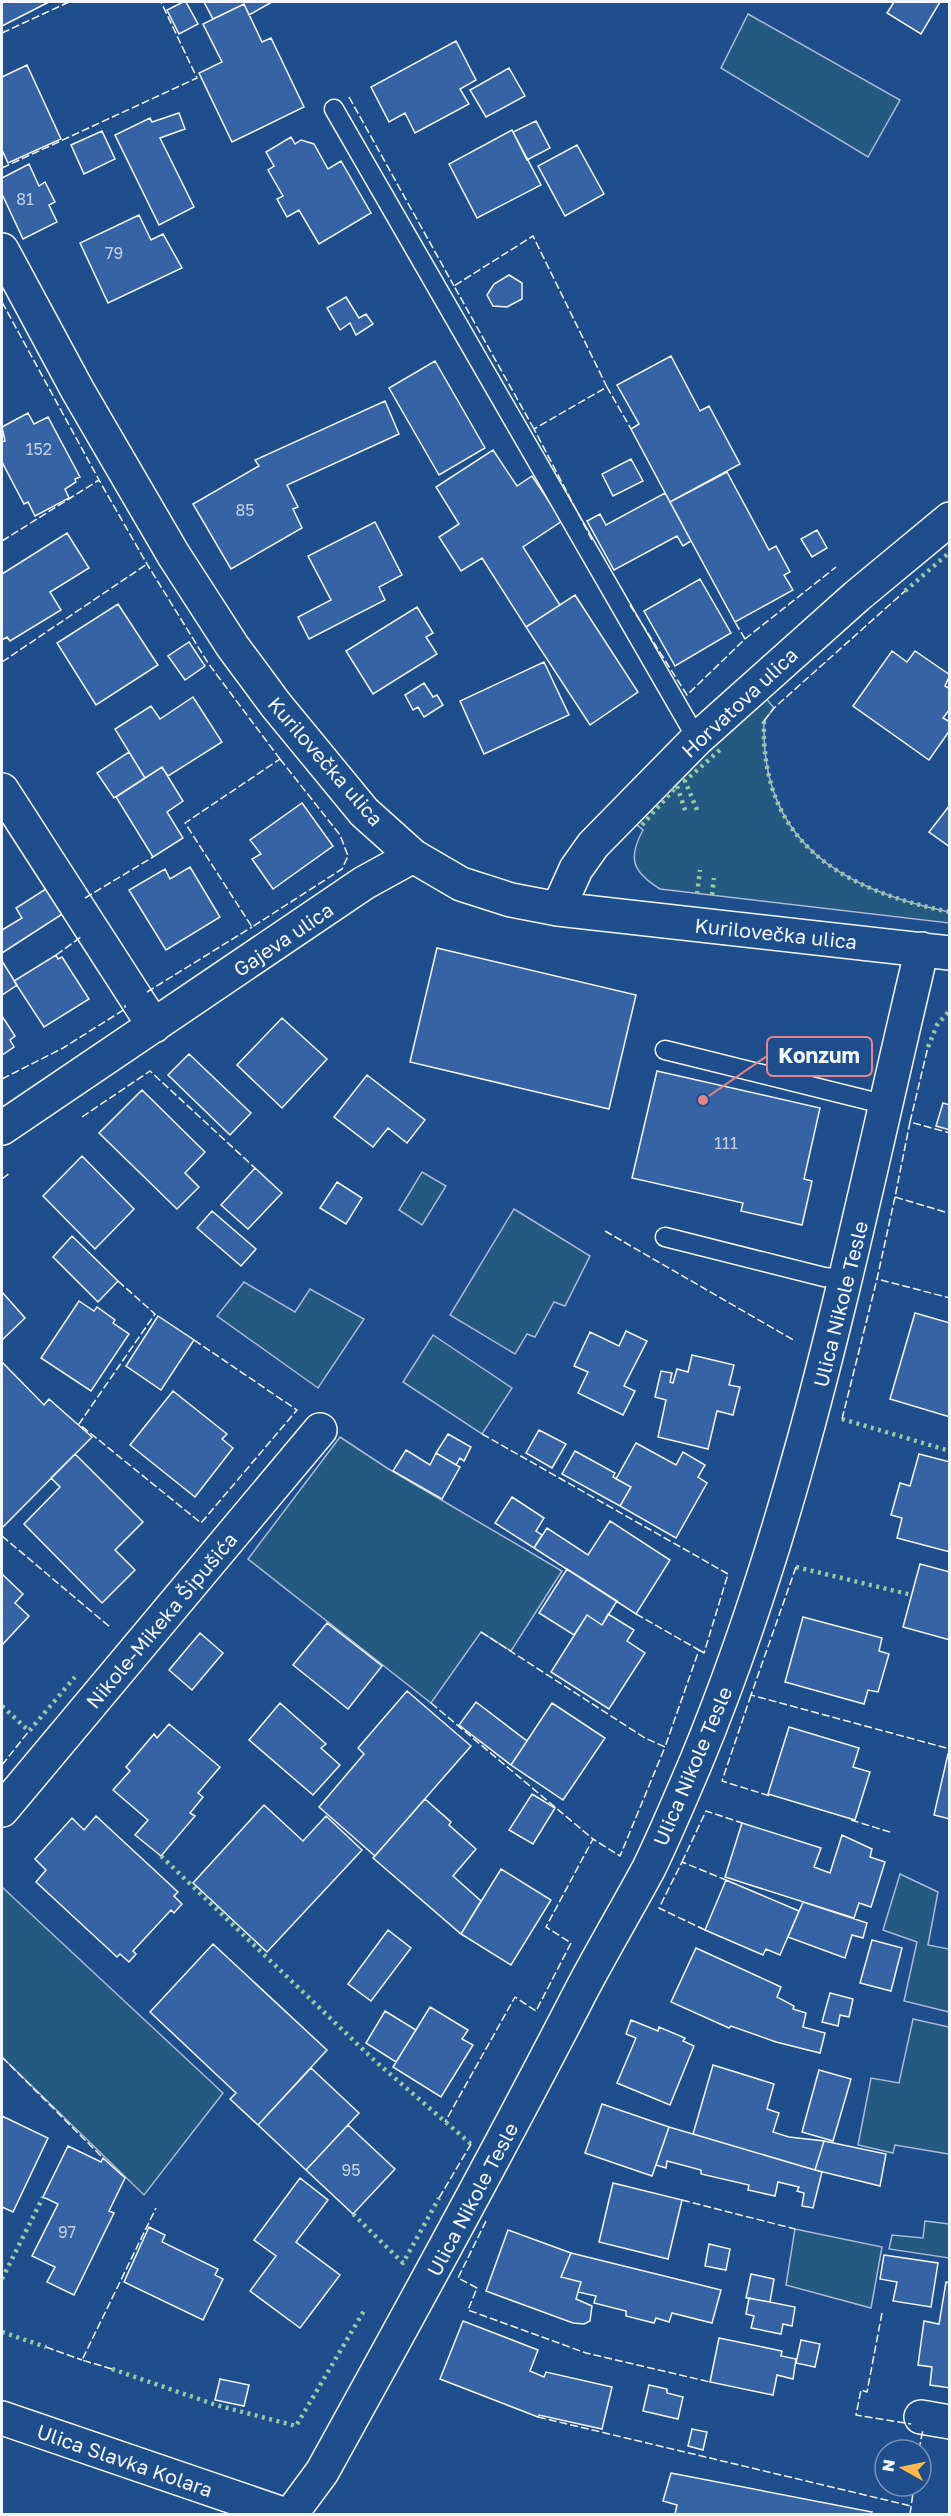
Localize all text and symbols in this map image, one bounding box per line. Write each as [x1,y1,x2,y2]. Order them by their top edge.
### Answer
house number: 81 [16,189,34,209]
house number: 79 [105,243,123,263]
house number: 152 [26,439,52,459]
house number: 85 [235,500,255,520]
street label: Horvatova ulica [676,642,802,762]
street label: Kurilovečka ulica [263,692,389,830]
street label: Gajeva ulica [229,897,337,981]
street label: Kurilovečka ulica [694,913,858,953]
callout: Konzum [767,1037,872,1076]
text: Konzum [778,1042,860,1068]
house number: 111 [714,1133,738,1153]
street label: Ulica Nikole Tesle [808,1218,872,1390]
street label: Nikole-Mikeka Šipušića [80,1527,242,1713]
street label: Ulica Nikole Tesle [648,1683,736,1849]
street label: Ulica Nikole Tesle [421,2118,523,2280]
house number: 95 [342,2160,360,2180]
house number: 97 [58,2222,76,2242]
street label: Ulica Slavka Kolara [34,2419,216,2501]
north arrow [873,2438,933,2498]
text: N [877,2458,899,2473]

